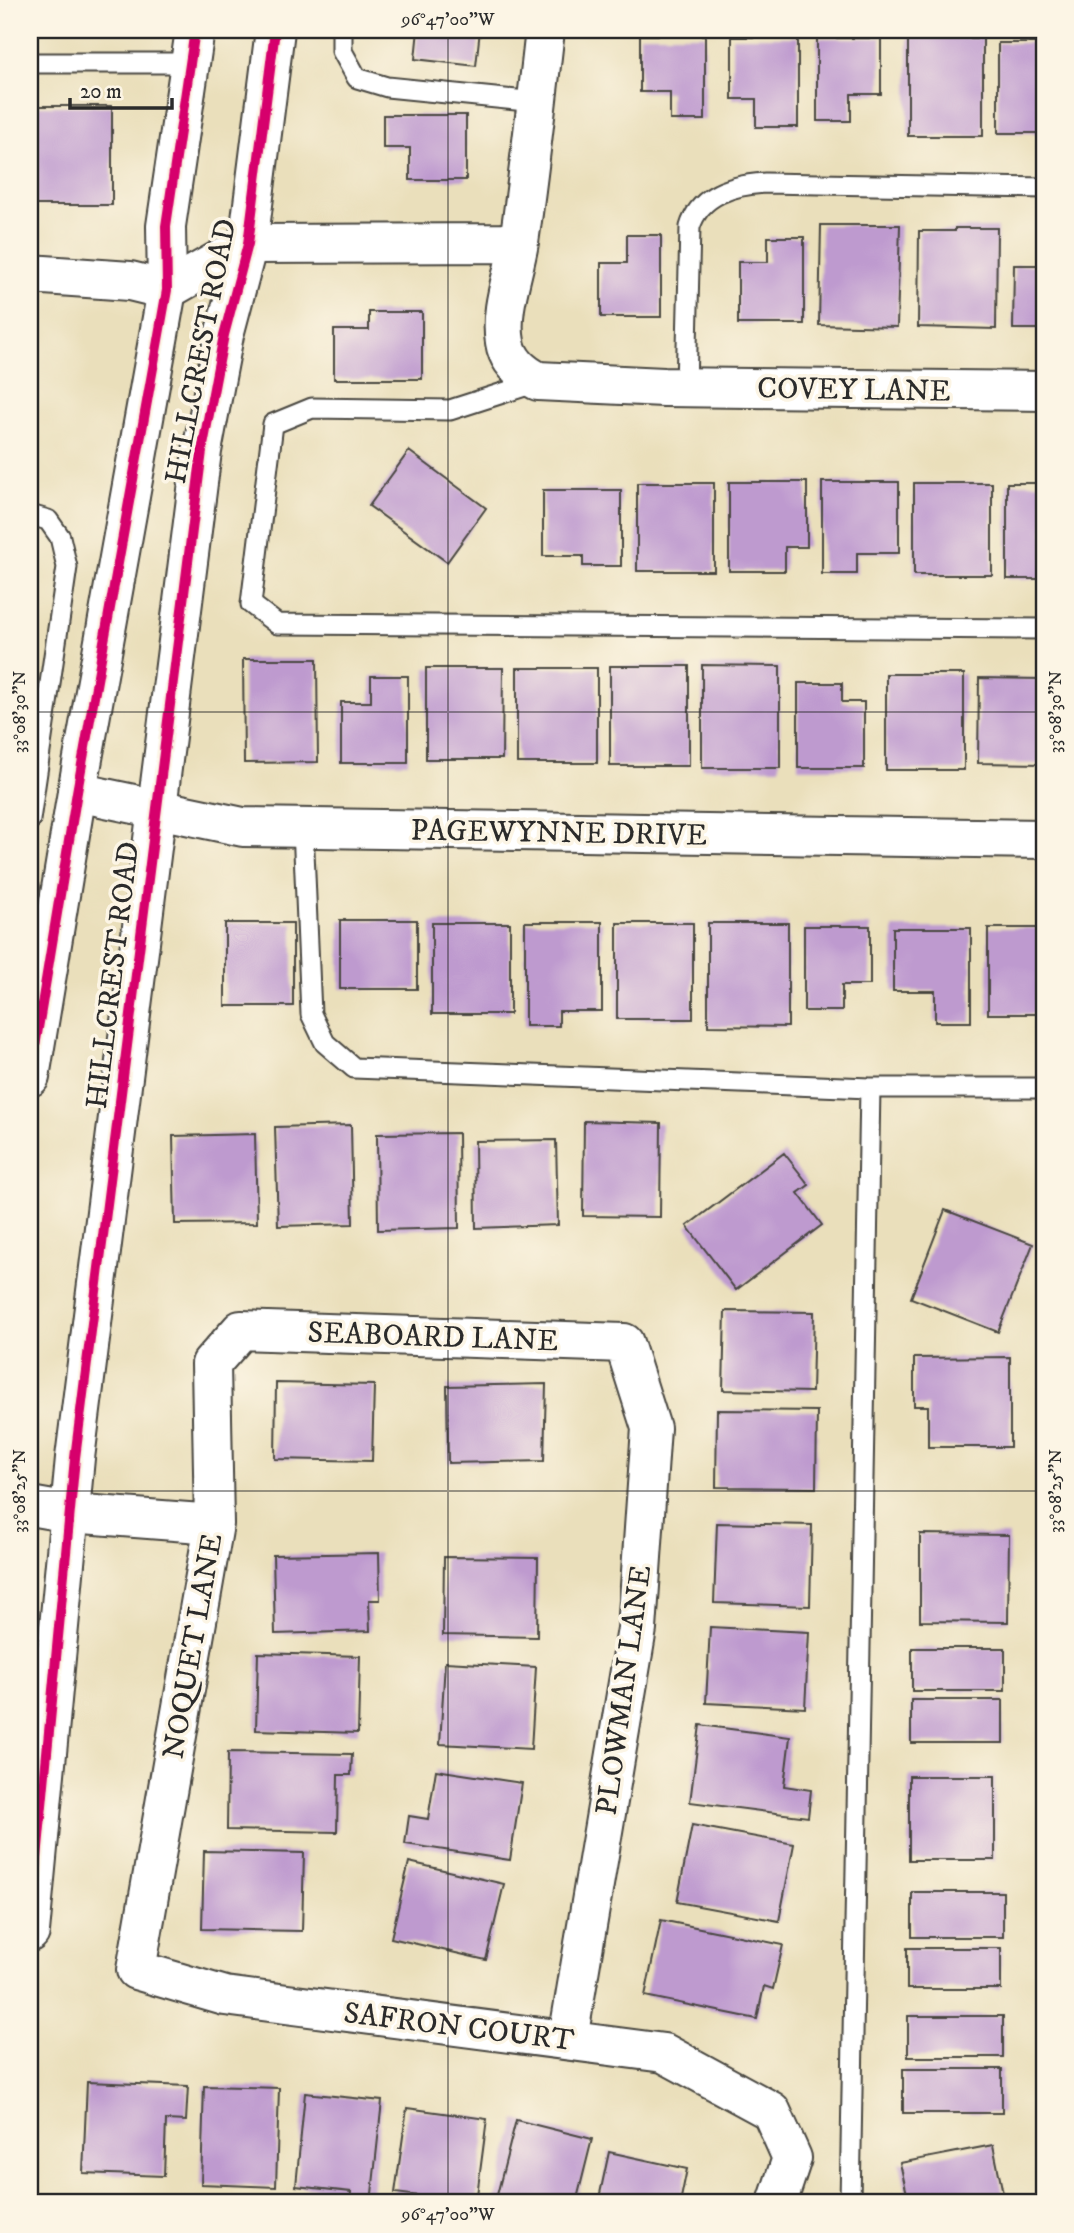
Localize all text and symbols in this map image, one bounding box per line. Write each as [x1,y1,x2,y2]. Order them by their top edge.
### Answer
text: 96°47'00"W [401,9,495,31]
scale bar [70,66,172,110]
text: 20 m [80,79,122,105]
street label: HILLCREST ROAD [158,216,245,487]
street label: COVEY LANE [757,370,951,411]
text: 33°08'30"N [9,670,31,753]
text: 33°08'30"N [1045,670,1067,753]
street label: PAGEWYNNE DRIVE [410,812,708,855]
street label: HILLCREST ROAD [79,839,148,1111]
street label: SEABOARD LANE [307,1315,559,1360]
text: 33°08'25"N [9,1449,31,1533]
text: 33°08'25"N [1045,1449,1067,1533]
street label: NOQUET LANE [155,1531,232,1762]
street label: PLOWMAN LANE [589,1563,660,1818]
street label: SAFRON COURT [342,1995,576,2060]
text: 96°47'00"W [401,2204,495,2226]

